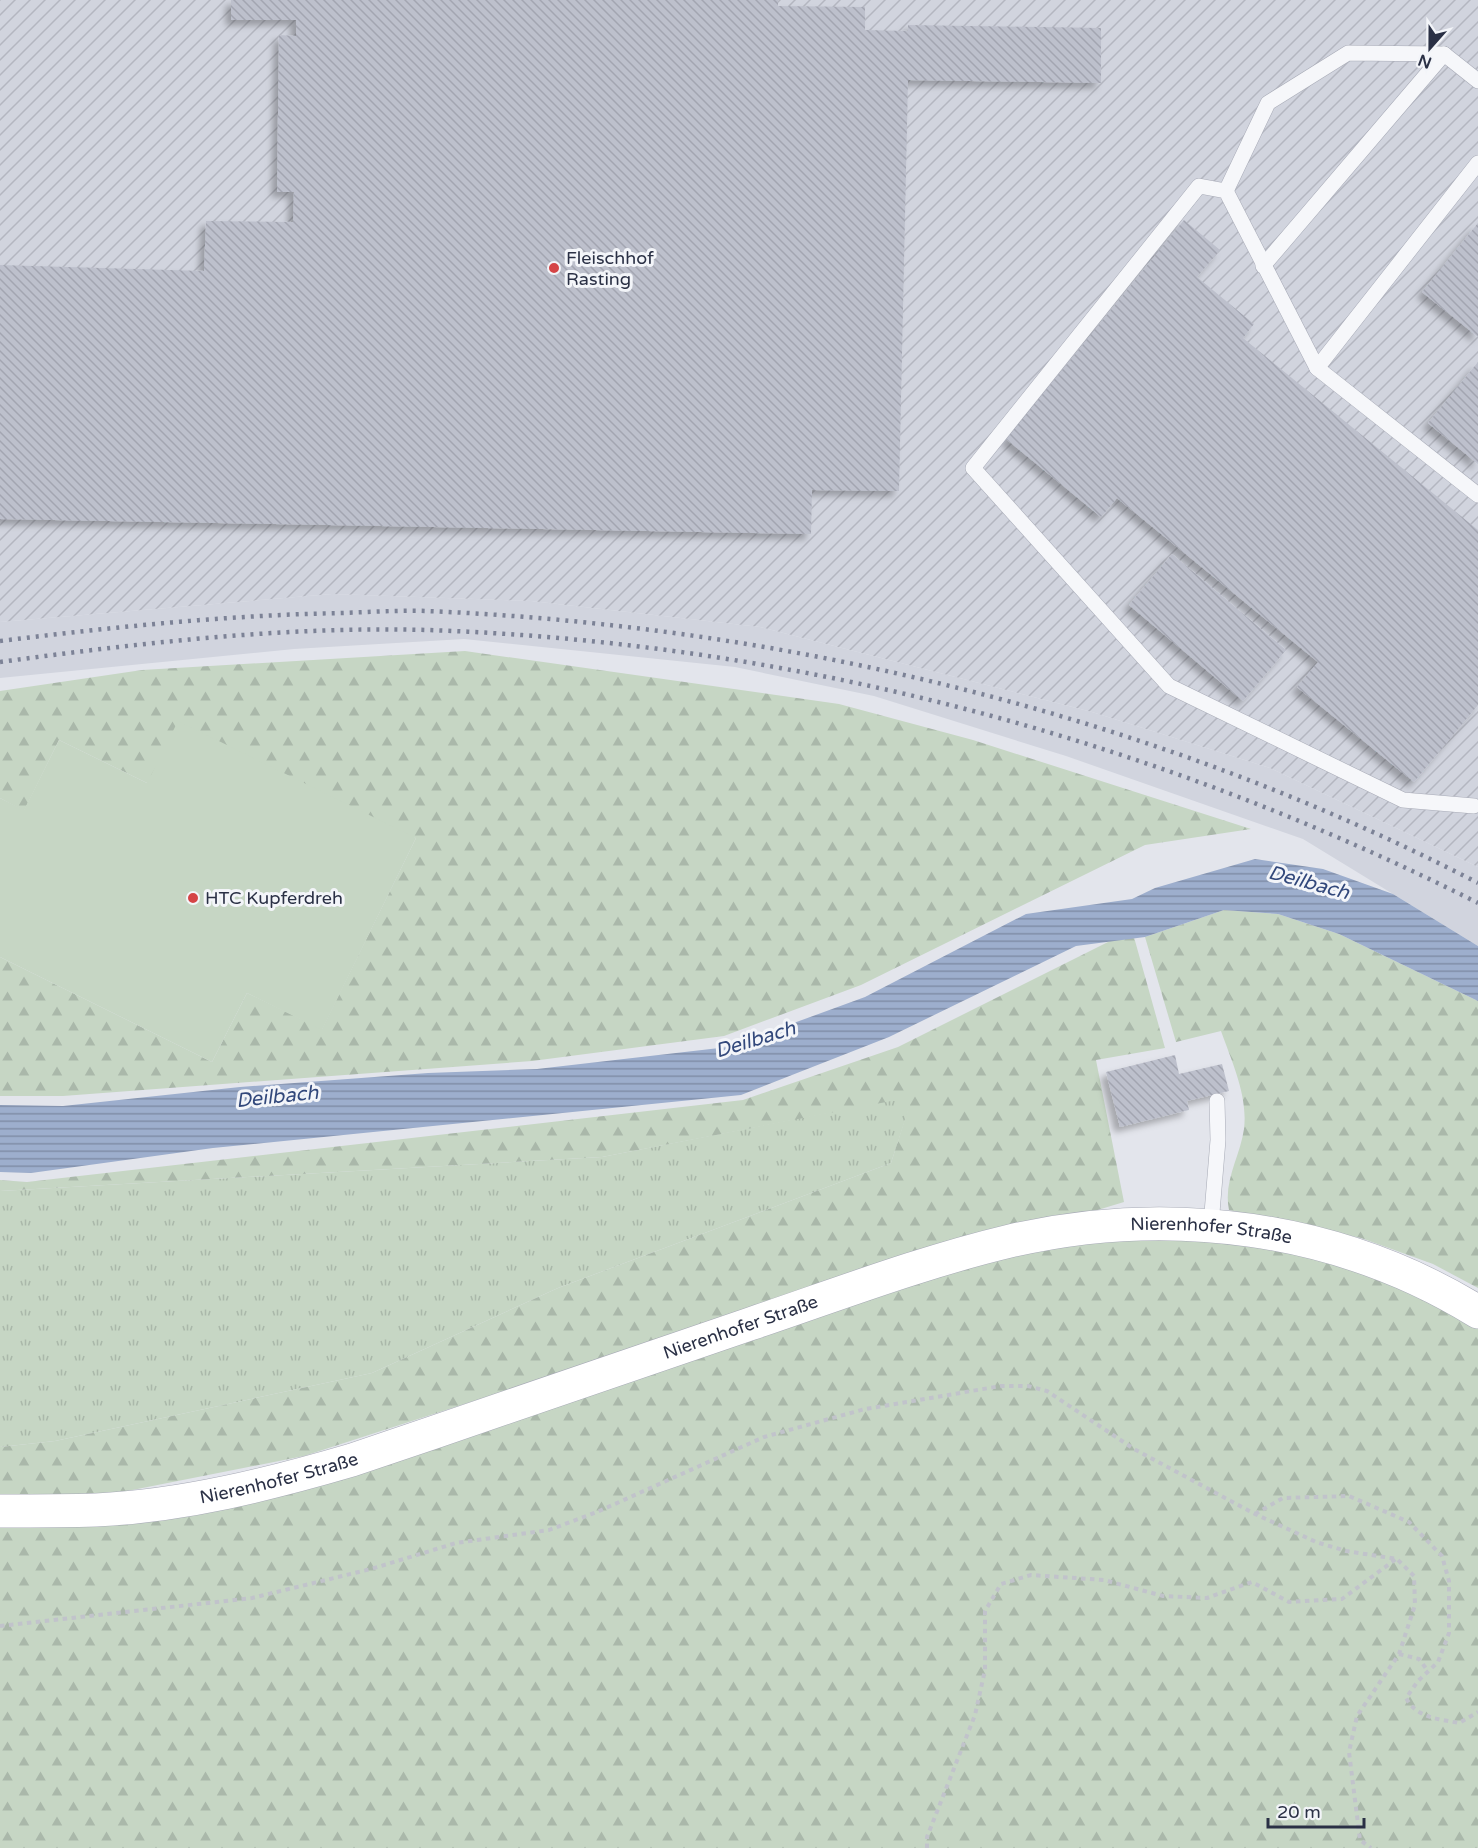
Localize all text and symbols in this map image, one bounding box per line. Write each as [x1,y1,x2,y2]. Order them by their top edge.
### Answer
north arrow [1400,18,1460,78]
text: N [1415,49,1435,73]
place label: Fleischhof Rasting [566,247,654,290]
marker: Fleischhof Rasting [547,261,561,275]
water label: Deilbach [1266,861,1353,905]
place label: HTC Kupferdreh [205,887,343,909]
marker: HTC Kupferdreh [186,891,200,905]
water label: Deilbach [712,1016,799,1064]
water label: Deilbach [235,1081,320,1113]
street label: Nierenhofer Straße [1130,1213,1294,1248]
street label: Nierenhofer Straße [660,1290,821,1364]
street label: Nierenhofer Straße [198,1448,361,1508]
scale bar [1268,1791,1364,1829]
text: 20 m [1277,1801,1321,1823]

